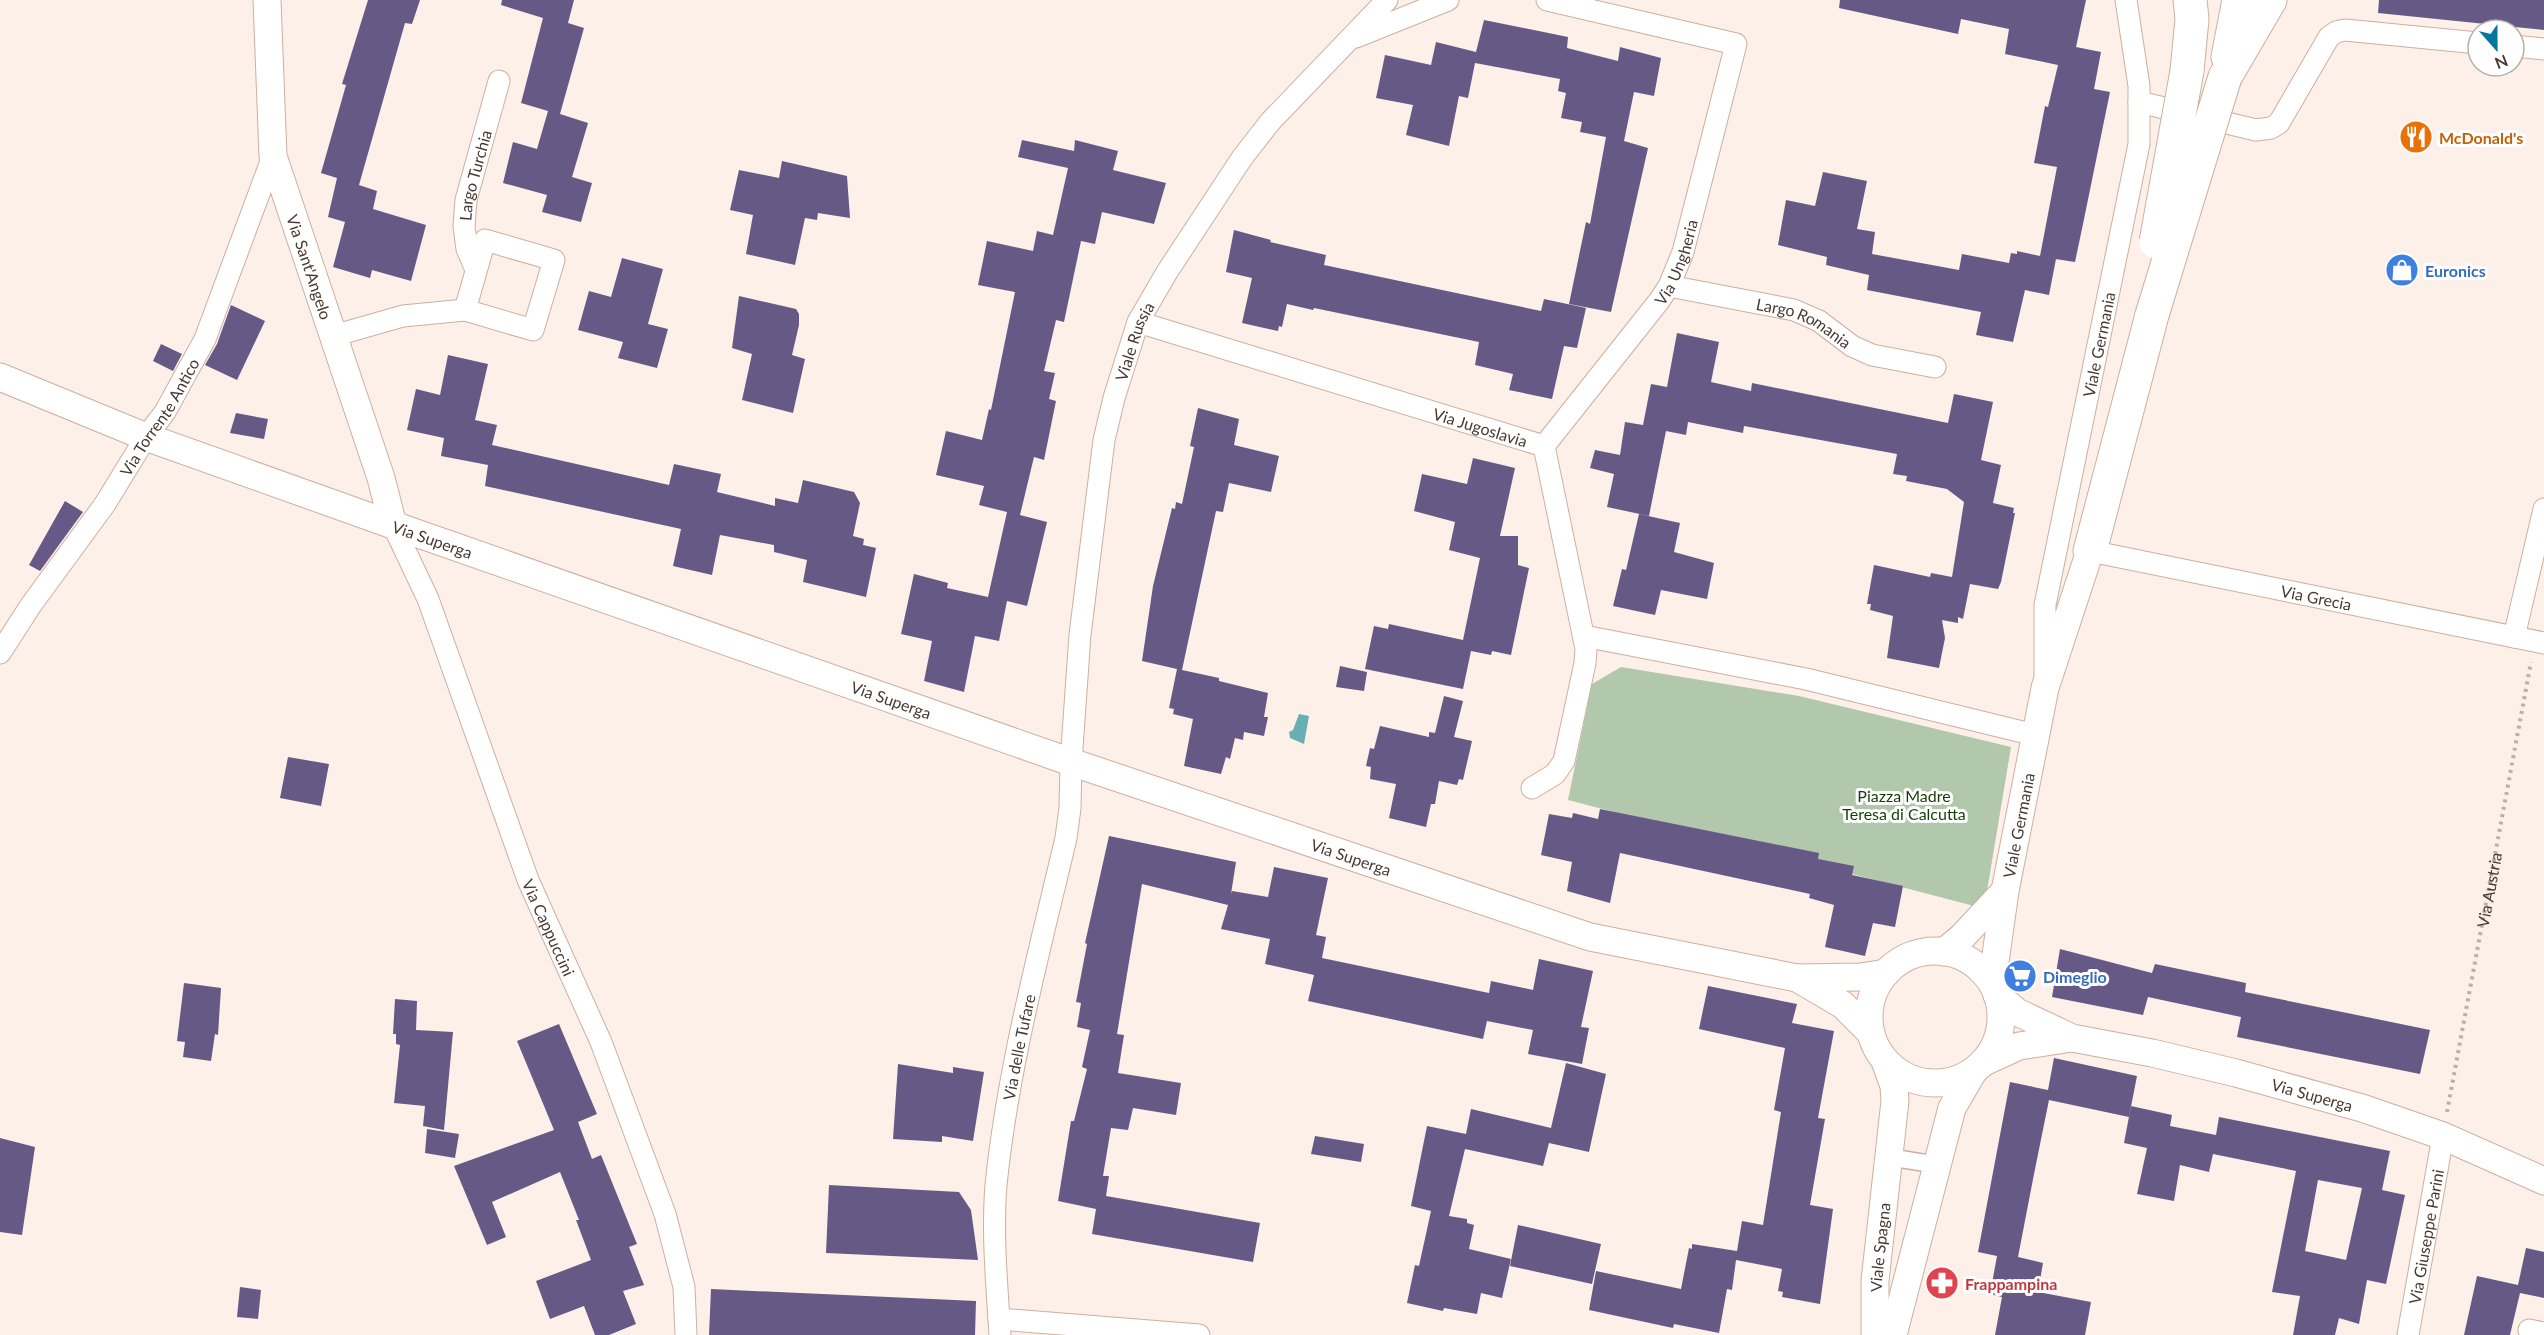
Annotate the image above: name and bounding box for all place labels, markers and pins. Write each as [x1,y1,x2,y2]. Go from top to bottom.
restaurant icon: McDonald's [2398,119,2434,155]
place label: McDonald's [2439,128,2523,147]
shop icon: Euronics [2384,252,2420,288]
place label: Euronics [2425,261,2486,280]
supermarket icon: Dimeglio [2002,958,2038,994]
place label: Dimeglio [2043,967,2107,986]
pharmacy icon: Frappampina [1924,1265,1960,1301]
place label: Frappampina [1965,1274,2057,1293]

